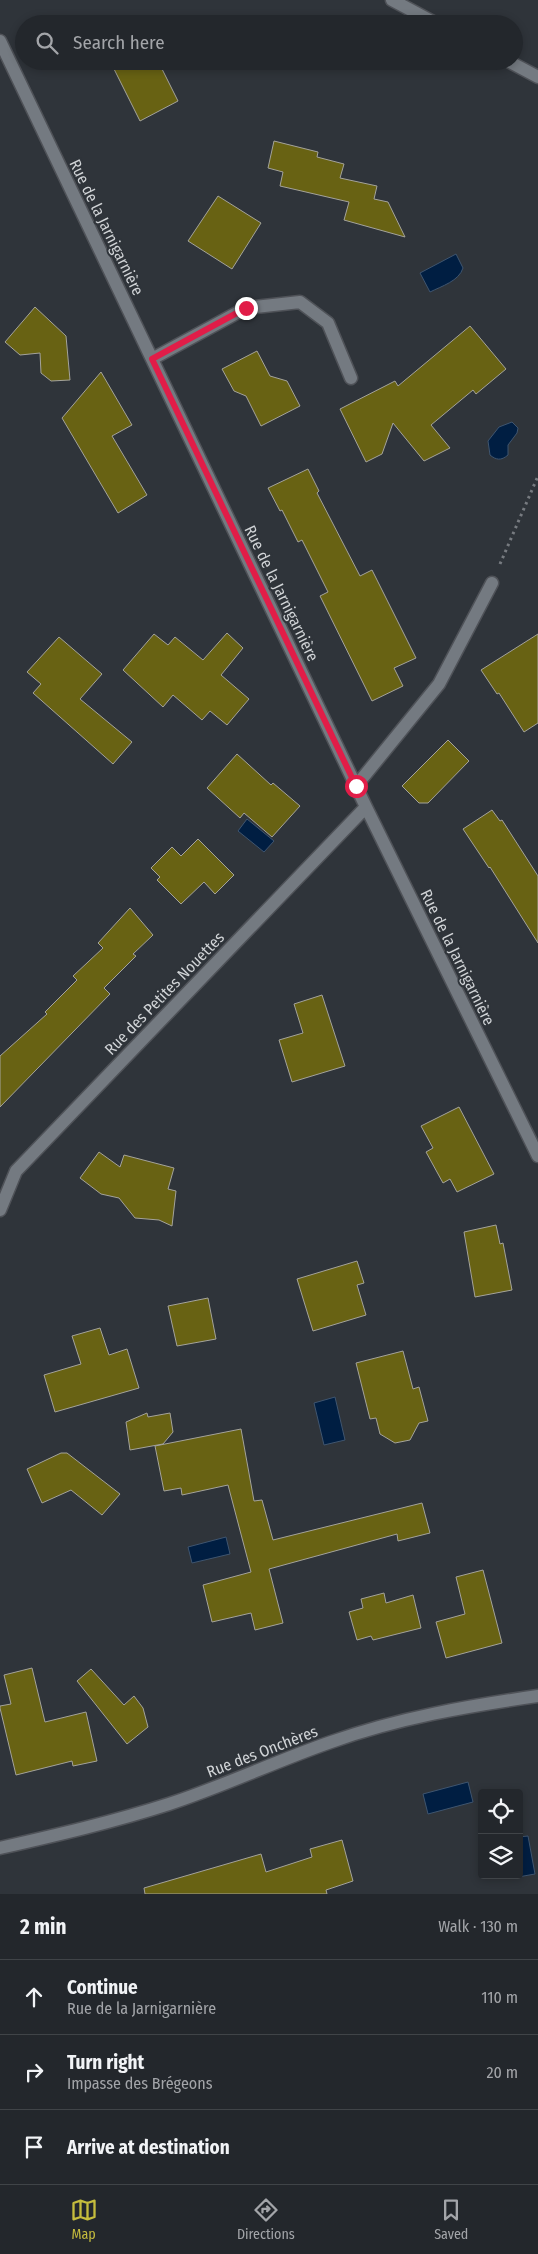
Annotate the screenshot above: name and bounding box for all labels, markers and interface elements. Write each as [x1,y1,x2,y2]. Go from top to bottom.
search box [15,15,523,70]
icon: search [33,29,61,57]
text: Search here [73,31,165,54]
street label: Rue de la Jarnigarnière [65,156,148,298]
route end [235,297,258,320]
street label: Rue de la Jarnigarnière [240,522,323,664]
route start [345,775,368,798]
street label: Rue de la Jarnigarnière [416,886,499,1028]
street label: Rue des Petites Nouettes [101,928,228,1059]
street label: Rue des Onchères [204,1722,321,1781]
map controls [478,1789,523,1879]
button: locate [478,1789,523,1834]
button: layers [478,1834,523,1879]
text: 2 min [20,1914,67,1940]
text: Walk · 130 m [438,1917,518,1936]
text: Continue [67,1976,138,1999]
icon: ahead [20,1983,48,2011]
text: 110 m [481,1988,518,2007]
text: Rue de la Jarnigarnière [67,1999,216,2018]
text: Turn right [67,2051,144,2074]
icon: right [20,2058,48,2086]
text: 20 m [487,2063,518,2082]
text: Impasse des Brégeons [67,2074,212,2093]
icon: arrive [20,2133,48,2161]
text: Arrive at destination [67,2136,230,2159]
tab: Map [70,2196,98,2243]
tab: Directions [237,2196,295,2243]
tab: Saved [434,2196,468,2243]

